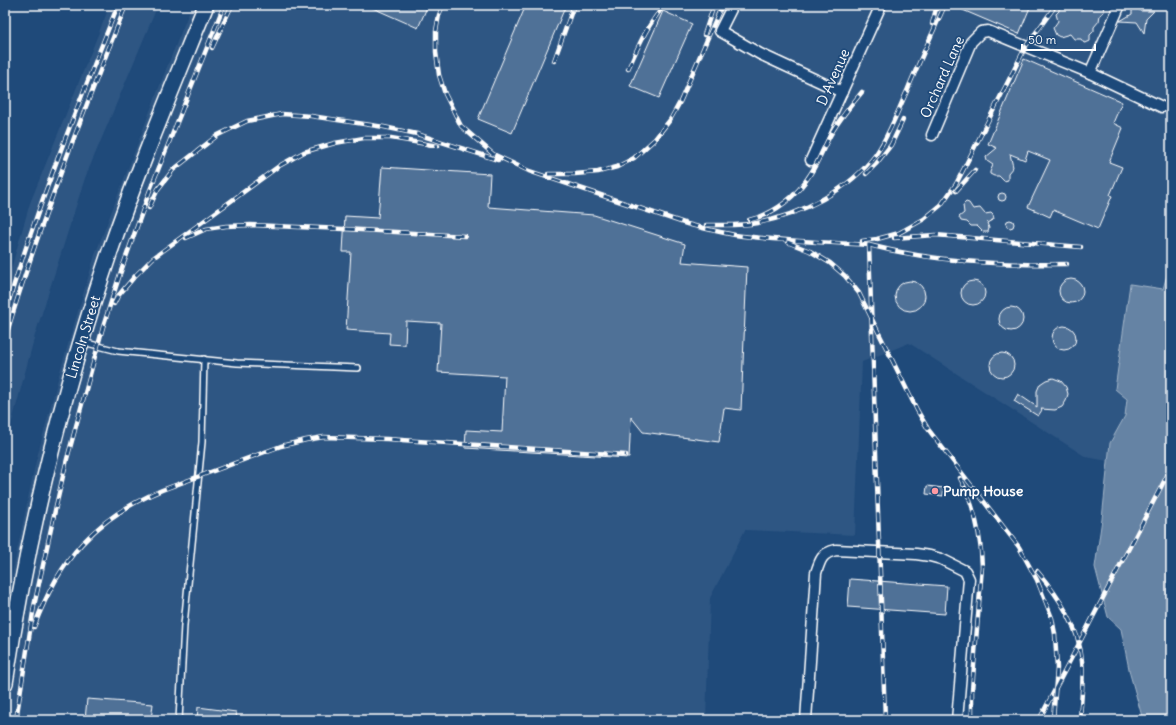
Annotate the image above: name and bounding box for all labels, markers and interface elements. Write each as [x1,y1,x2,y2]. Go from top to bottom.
scale bar [1022,26,1095,52]
text: 50 m [1028,32,1057,47]
street label: Orchard Lane [916,33,968,121]
street label: D Avenue [813,46,853,108]
street label: Lincoln Street [62,293,104,381]
place label: Pump House [943,482,1024,500]
marker: Pump House [930,486,940,496]

